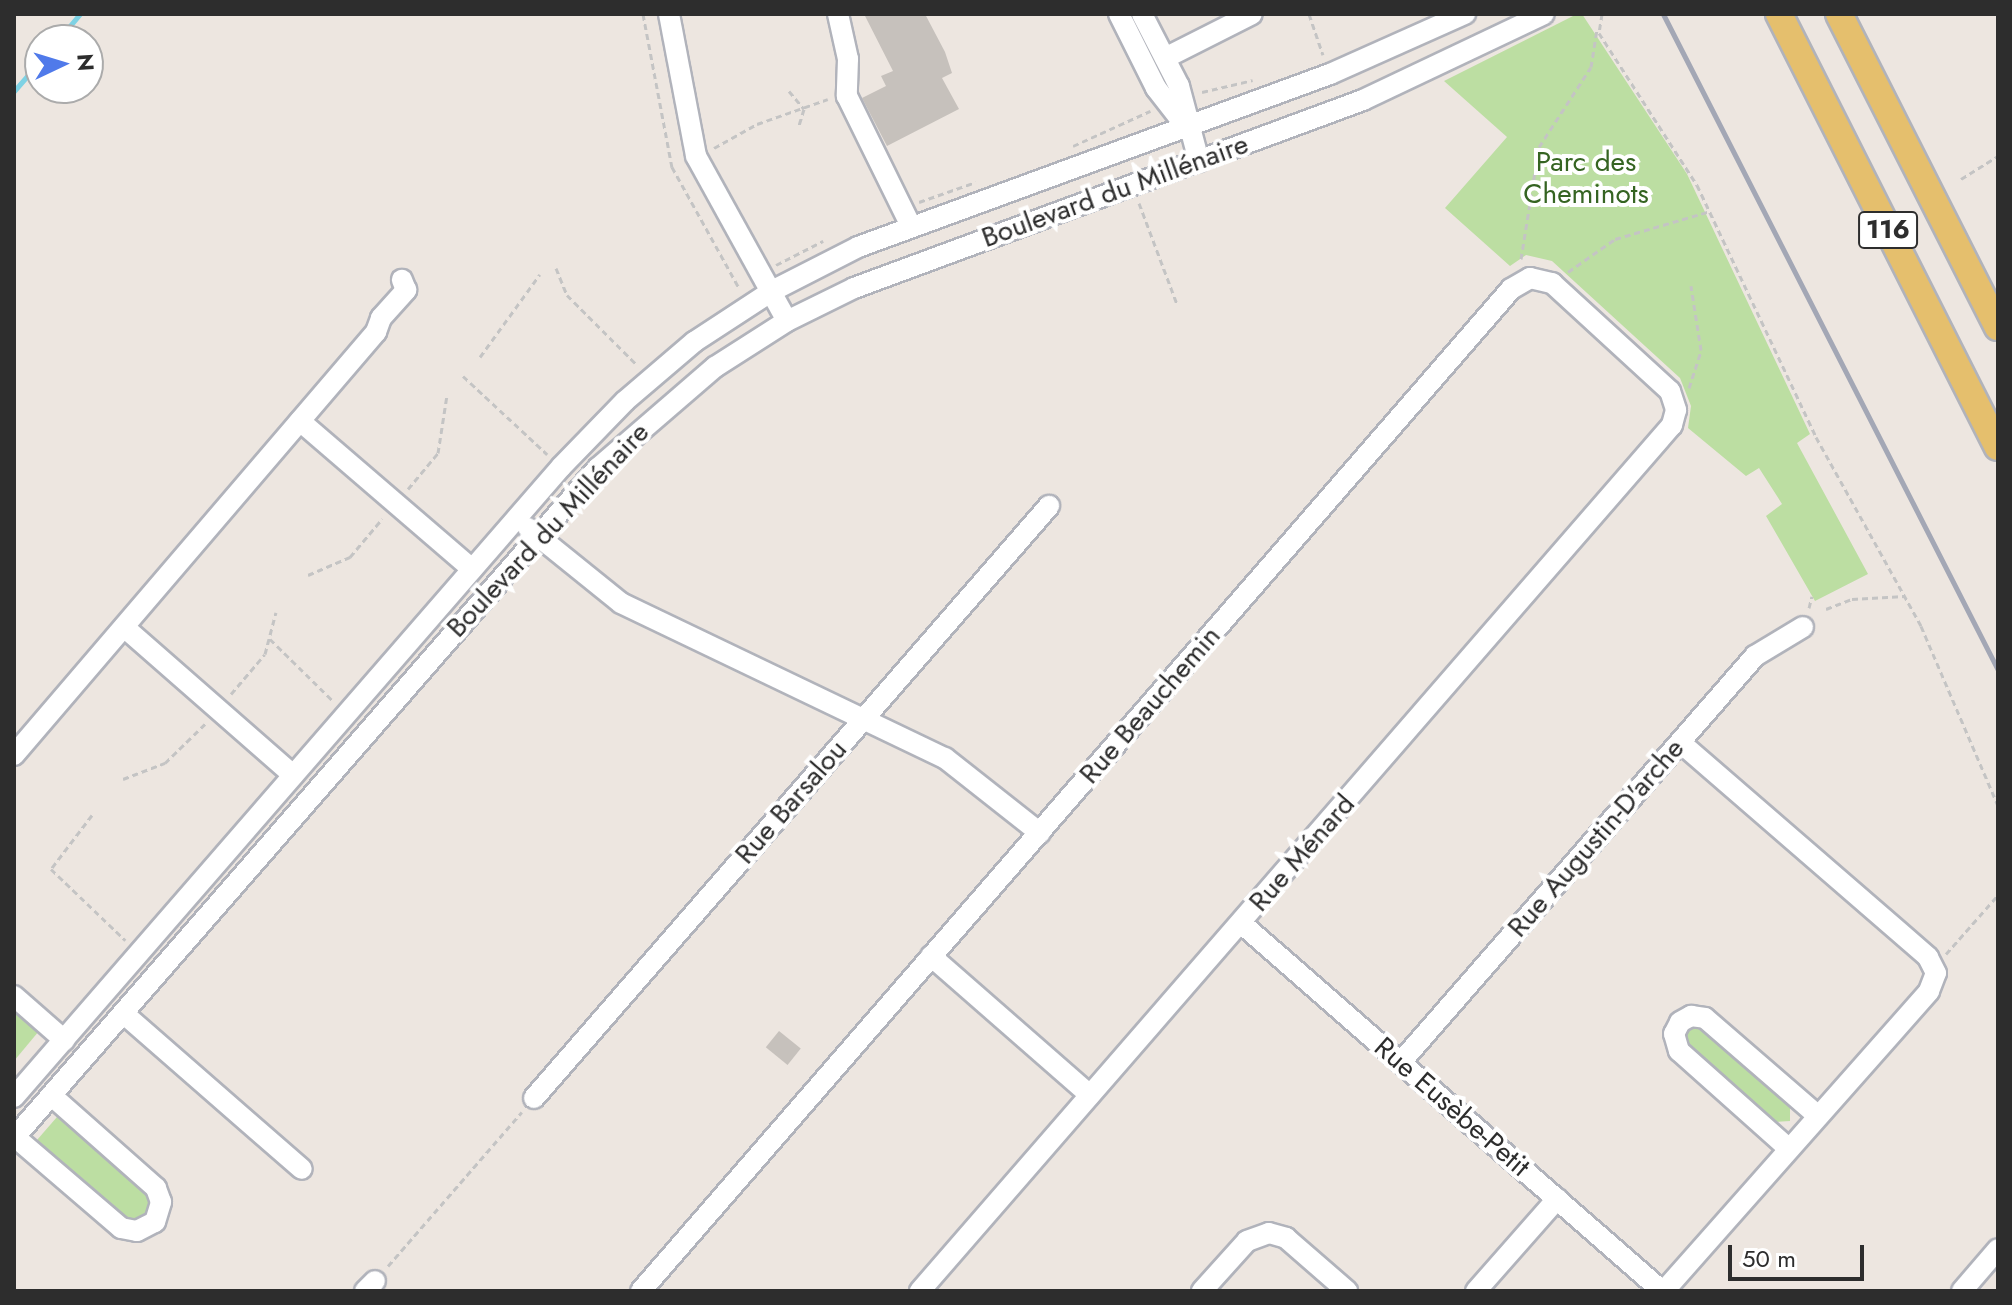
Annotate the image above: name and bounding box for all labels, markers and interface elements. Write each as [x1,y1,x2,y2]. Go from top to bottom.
north arrow [24,24,104,104]
text: N [69,53,103,72]
street label: Boulevard du Millénaire [977,127,1253,255]
park label: Parc des Cheminots [1523,145,1649,211]
road number: 116 [1858,208,1918,252]
street label: Boulevard du Millénaire [440,416,656,644]
street label: Rue Beauchemin [1072,619,1228,791]
street label: Rue Augustin-D'arche [1501,732,1691,944]
street label: Rue Barsalou [728,733,854,871]
street label: Rue Ménard [1242,788,1362,918]
street label: Rue Eusèbe-Petit [1367,1030,1537,1184]
scale bar [1732,1229,1868,1279]
text: 50 m [1742,1241,1796,1276]

